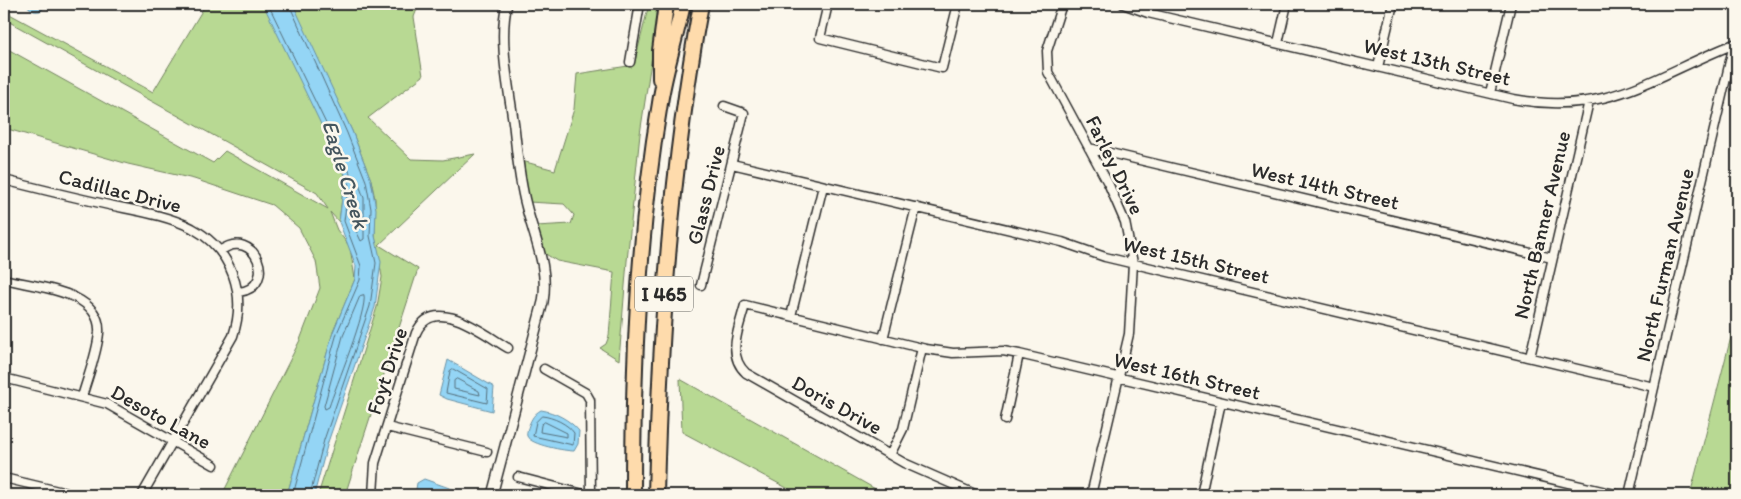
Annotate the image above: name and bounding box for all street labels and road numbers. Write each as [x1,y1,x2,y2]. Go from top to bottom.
street label: West 13th Street [1361,32,1513,91]
street label: Farley Drive [1081,111,1150,218]
street label: North Banner Avenue [1508,128,1575,321]
street label: Glass Drive [681,142,730,247]
street label: West 14th Street [1249,156,1402,215]
street label: Cadillac Drive [56,163,184,218]
street label: North Furman Avenue [1630,166,1699,364]
street label: West 15th Street [1120,230,1272,289]
road number: I 465 [635,276,693,312]
street label: Foyt Drive [361,324,412,418]
street label: West 16th Street [1111,346,1263,405]
street label: Doris Drive [788,370,887,440]
street label: Desoto Lane [107,379,216,454]

